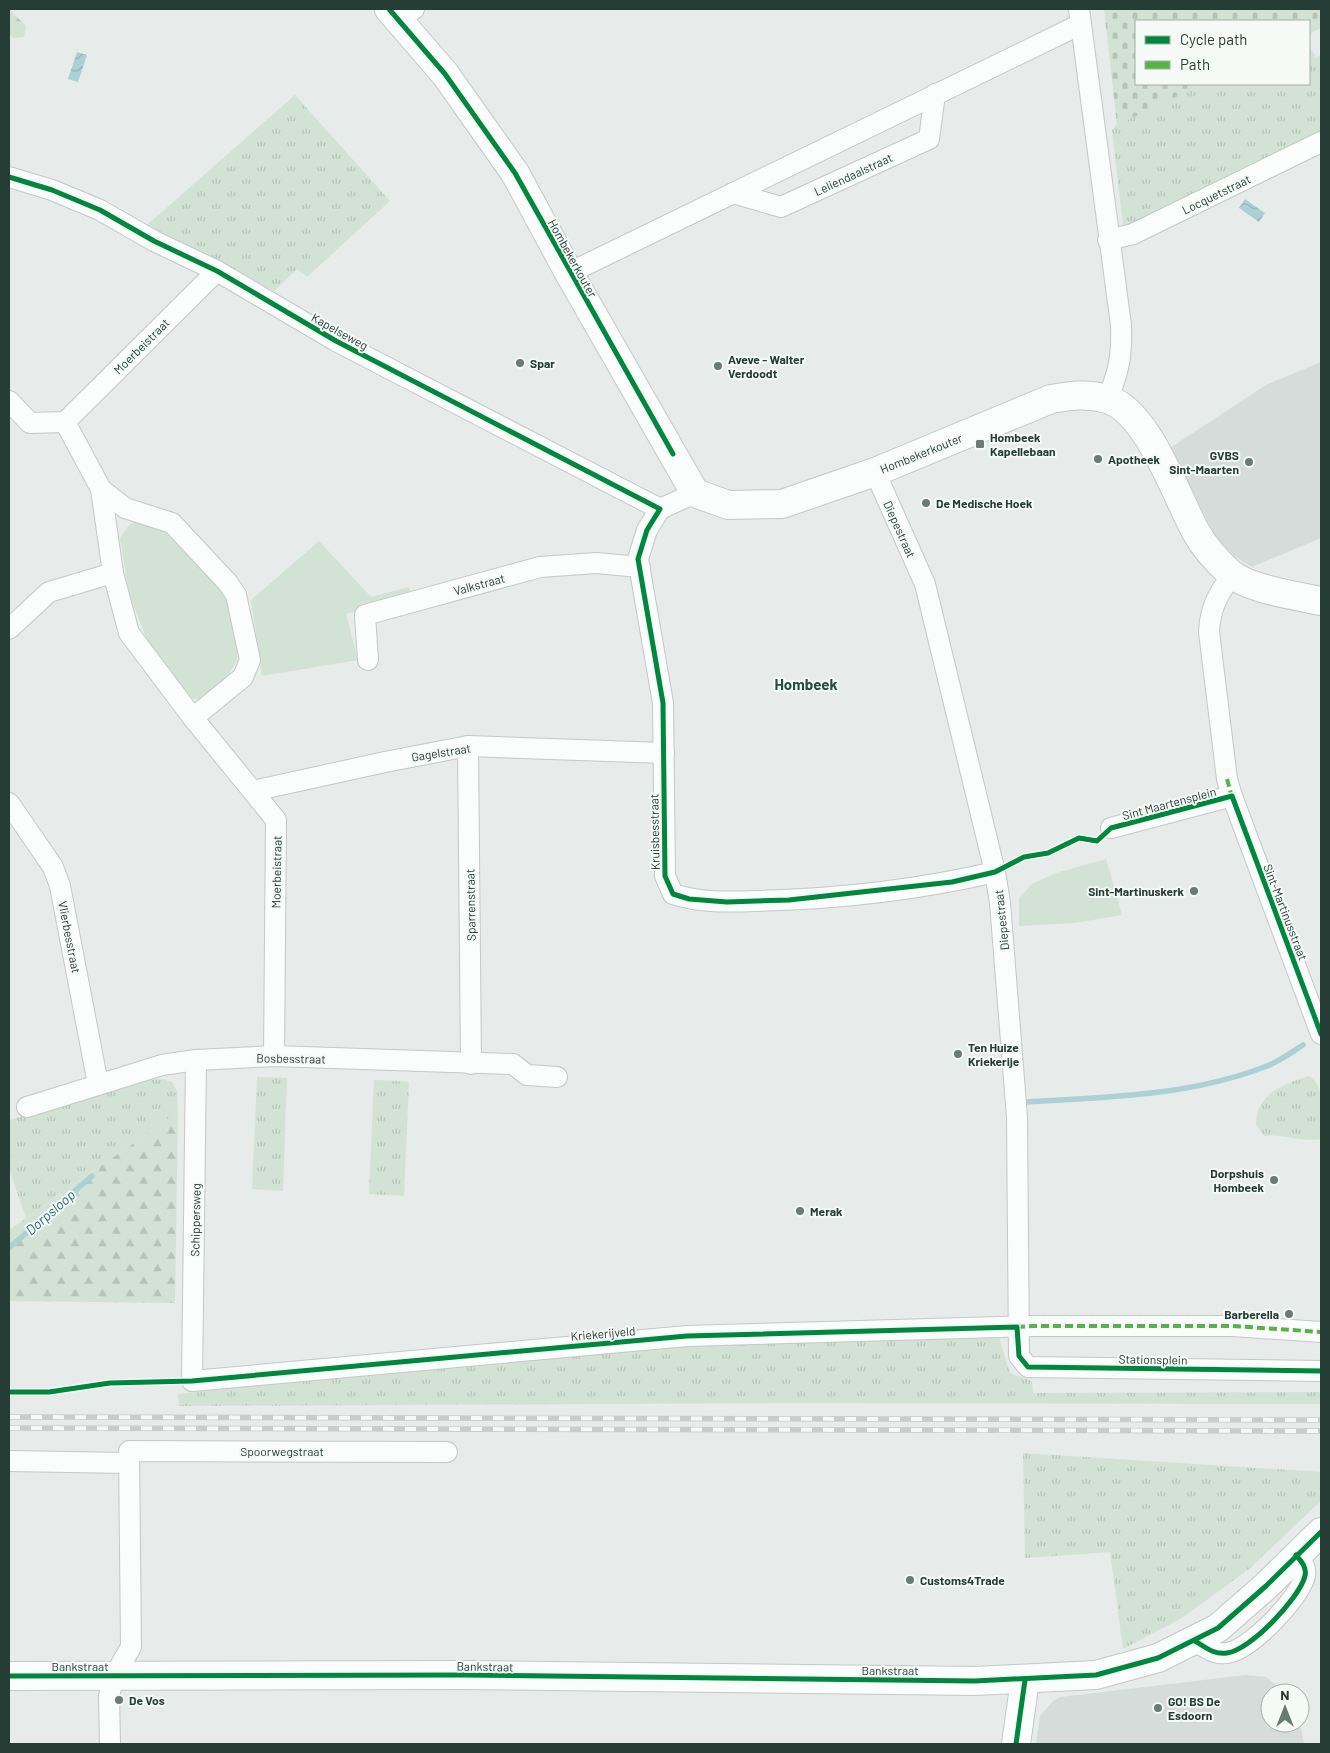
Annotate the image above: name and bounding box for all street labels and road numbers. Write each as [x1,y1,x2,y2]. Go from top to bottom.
street label: Leliendaalstraat [812,150,894,198]
street label: Locquetstraat [1180,171,1252,217]
street label: Hombekerkouter [546,216,601,300]
street label: Kapelseweg [309,310,371,352]
street label: Moerbeistraat [110,315,172,377]
street label: Hombekerkouter [878,430,965,476]
street label: Diepestraat [881,498,919,560]
street label: Valkstraat [452,570,506,598]
street label: Gagelstraat [410,740,472,764]
street label: Sint Maartensplein [1120,784,1218,822]
street label: Kruisbesstraat [646,794,662,870]
street label: Moerbeistraat [268,835,284,909]
street label: Sint-Martinusstraat [1261,862,1311,962]
street label: Sparrenstraat [462,869,478,941]
street label: Diepestraat [991,889,1011,951]
street label: Vlierbesstraat [56,900,84,974]
street label: Bosbesstraat [256,1050,326,1066]
street label: Schippersweg [187,1183,203,1257]
street label: Kriekerijveld [570,1323,636,1343]
street label: Stationsplein [1118,1351,1188,1367]
street label: Spoorwegstraat [240,1444,324,1458]
street label: Bankstraat [51,1659,109,1673]
street label: Bankstraat [456,1659,514,1673]
street label: Bankstraat [861,1663,919,1677]

